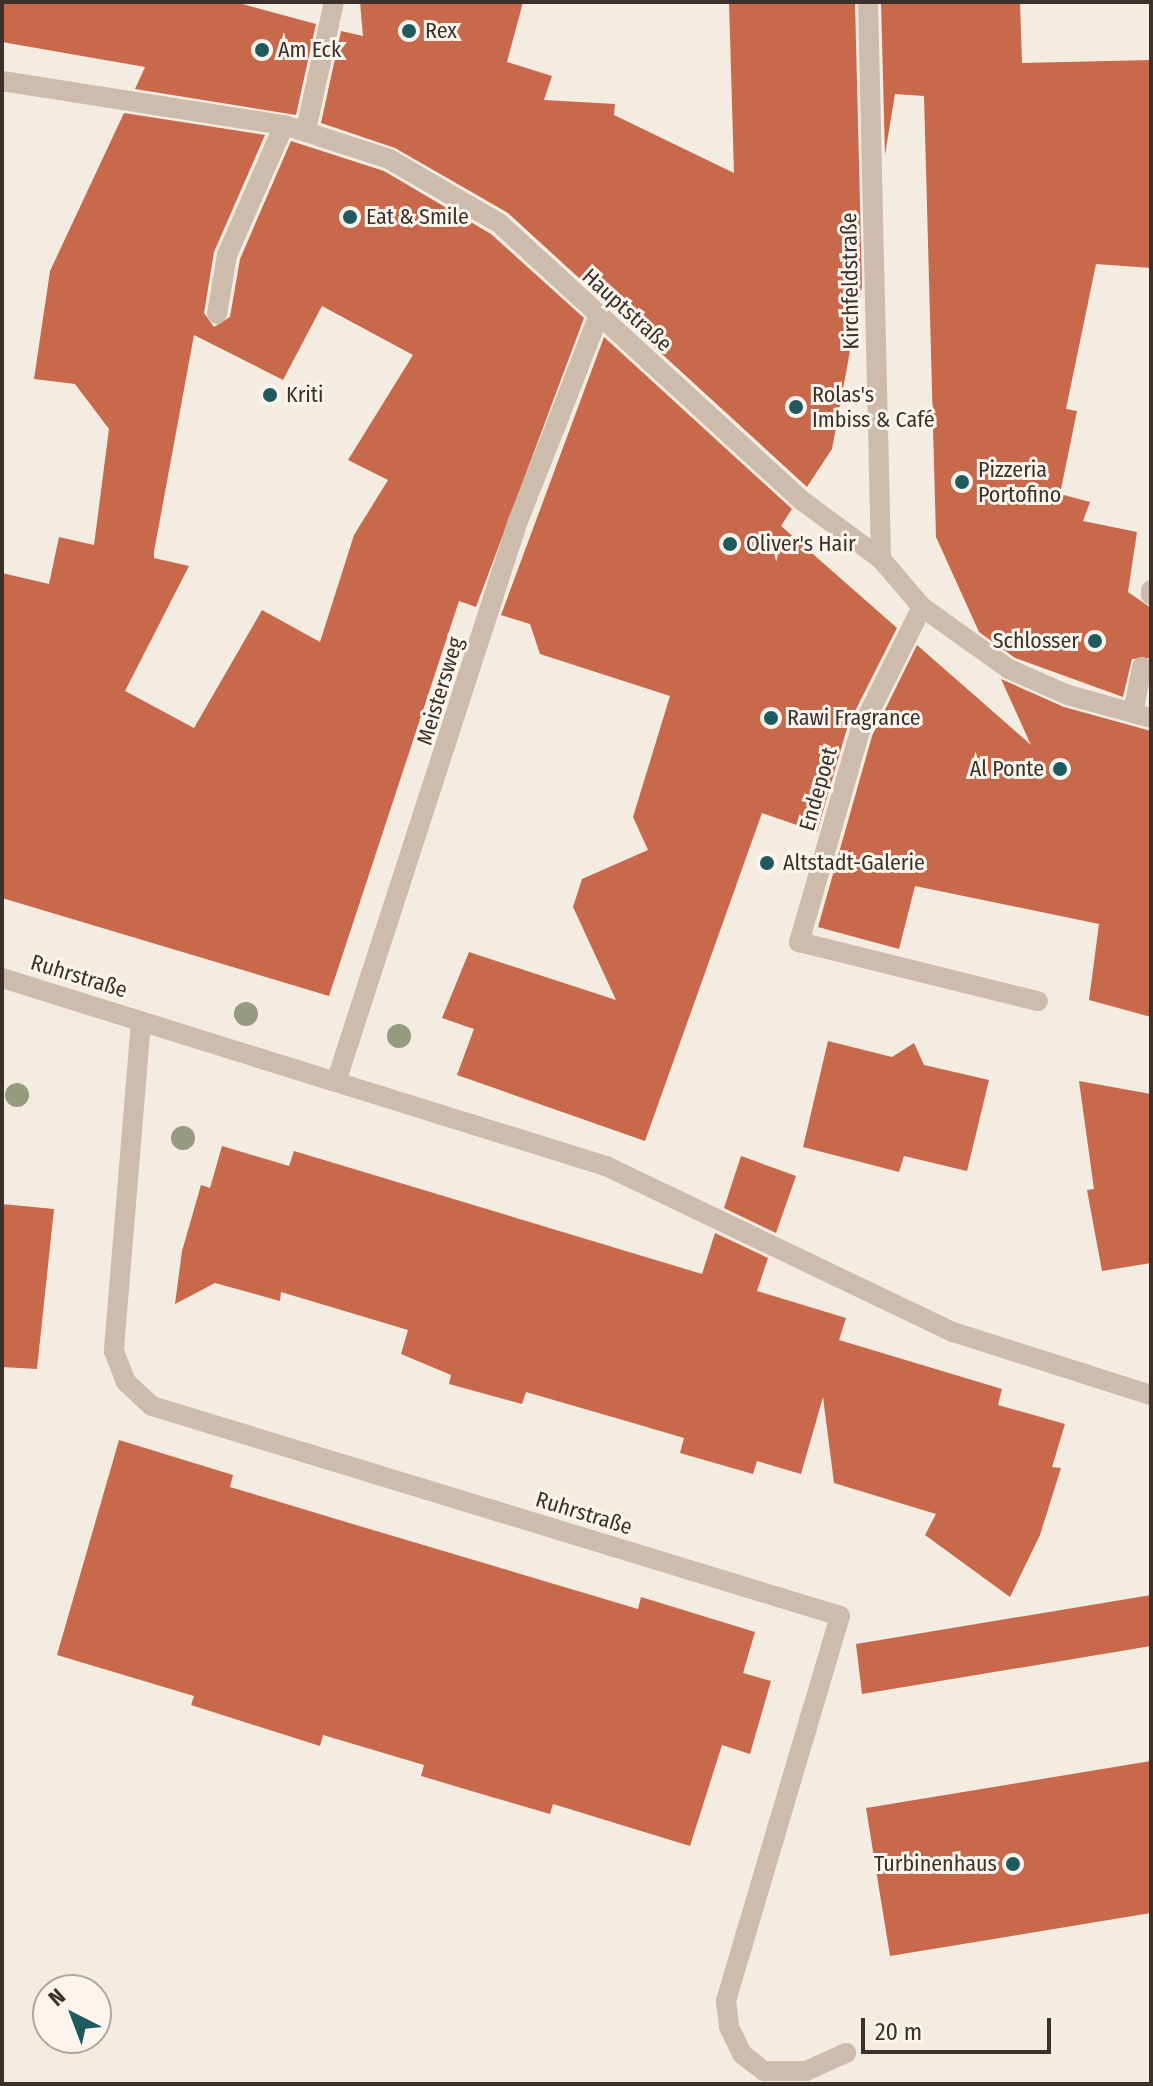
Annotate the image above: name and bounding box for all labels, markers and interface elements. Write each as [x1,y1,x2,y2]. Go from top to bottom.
place label: Rex [425,18,457,44]
marker: Rex [400,22,418,40]
place label: Am Eck [278,37,341,63]
marker: Am Eck [253,41,271,59]
place label: Eat & Smile [366,204,469,230]
marker: Eat & Smile [341,208,359,226]
street label: Kirchfeldstraße [836,212,864,350]
street label: Hauptstraße [577,263,677,357]
place label: Rolas's Imbiss & Café [812,381,935,432]
place label: Kriti [286,382,324,408]
marker: Kriti [261,386,279,404]
marker: Rolas's Imbiss & Café [787,398,805,416]
place label: Pizzeria Portofino [978,456,1061,508]
marker: Pizzeria Portofino [953,473,971,491]
place label: Oliver's Hair [746,531,856,557]
marker: Oliver's Hair [721,535,739,553]
place label: Schlosser [993,628,1079,654]
marker: Schlosser [1086,632,1104,650]
street label: Meistersweg [411,634,469,748]
place label: Rawi Fragrance [787,705,921,731]
marker: Rawi Fragrance [762,709,780,727]
street label: Endepoet [794,744,842,834]
place label: Al Ponte [970,756,1044,782]
marker: Al Ponte [1051,760,1069,778]
place label: Altstadt-Galerie [783,850,925,876]
marker: Altstadt-Galerie [758,854,776,872]
street label: Ruhrstraße [28,949,130,1003]
street label: Ruhrstraße [533,1486,635,1540]
place label: Turbinenhaus [874,1851,997,1877]
marker: Turbinenhaus [1004,1855,1022,1873]
north arrow [32,1974,112,2054]
text: N [43,1983,71,2012]
scale bar [865,2002,1055,2052]
text: 20 m [875,2018,922,2046]

